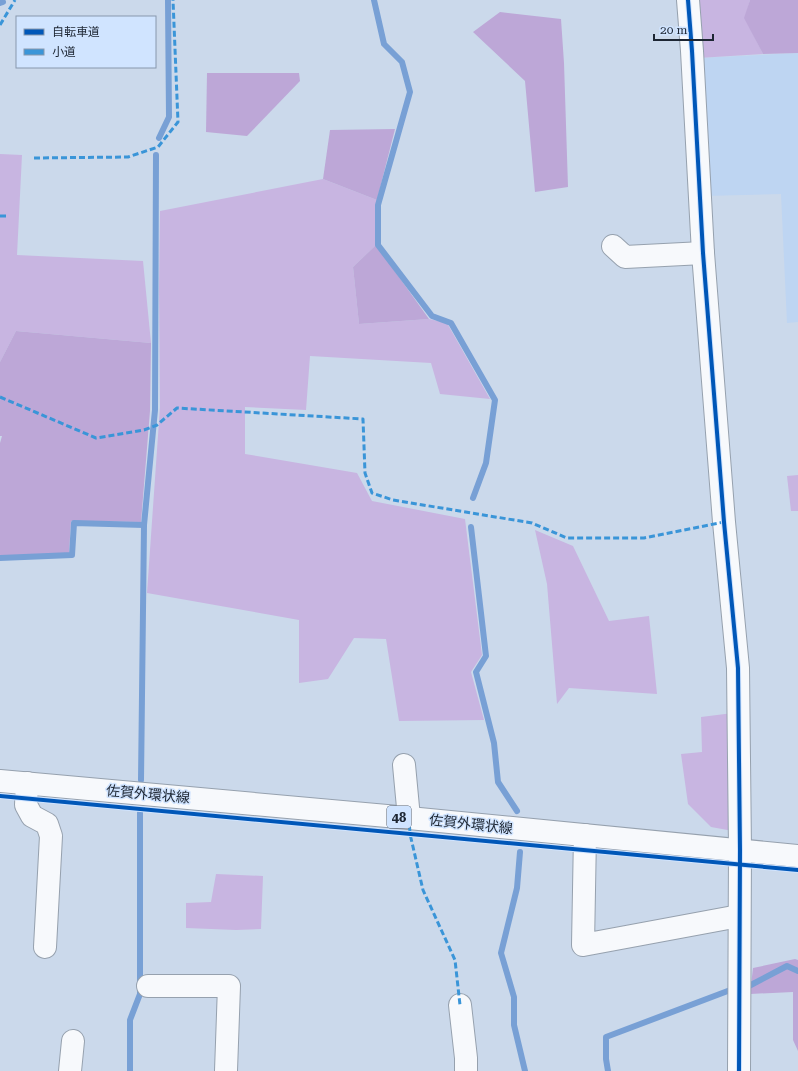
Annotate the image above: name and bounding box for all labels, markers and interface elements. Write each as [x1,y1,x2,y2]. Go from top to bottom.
legend [16,16,156,68]
scale bar [654,16,713,42]
text: 20 m [660,23,687,37]
text: 自転車道 [52,25,100,39]
text: 小道 [52,45,76,59]
street label: 佐賀外環状線 [105,782,191,806]
road number: 48 [387,806,411,828]
street label: 佐賀外環状線 [428,812,514,836]

